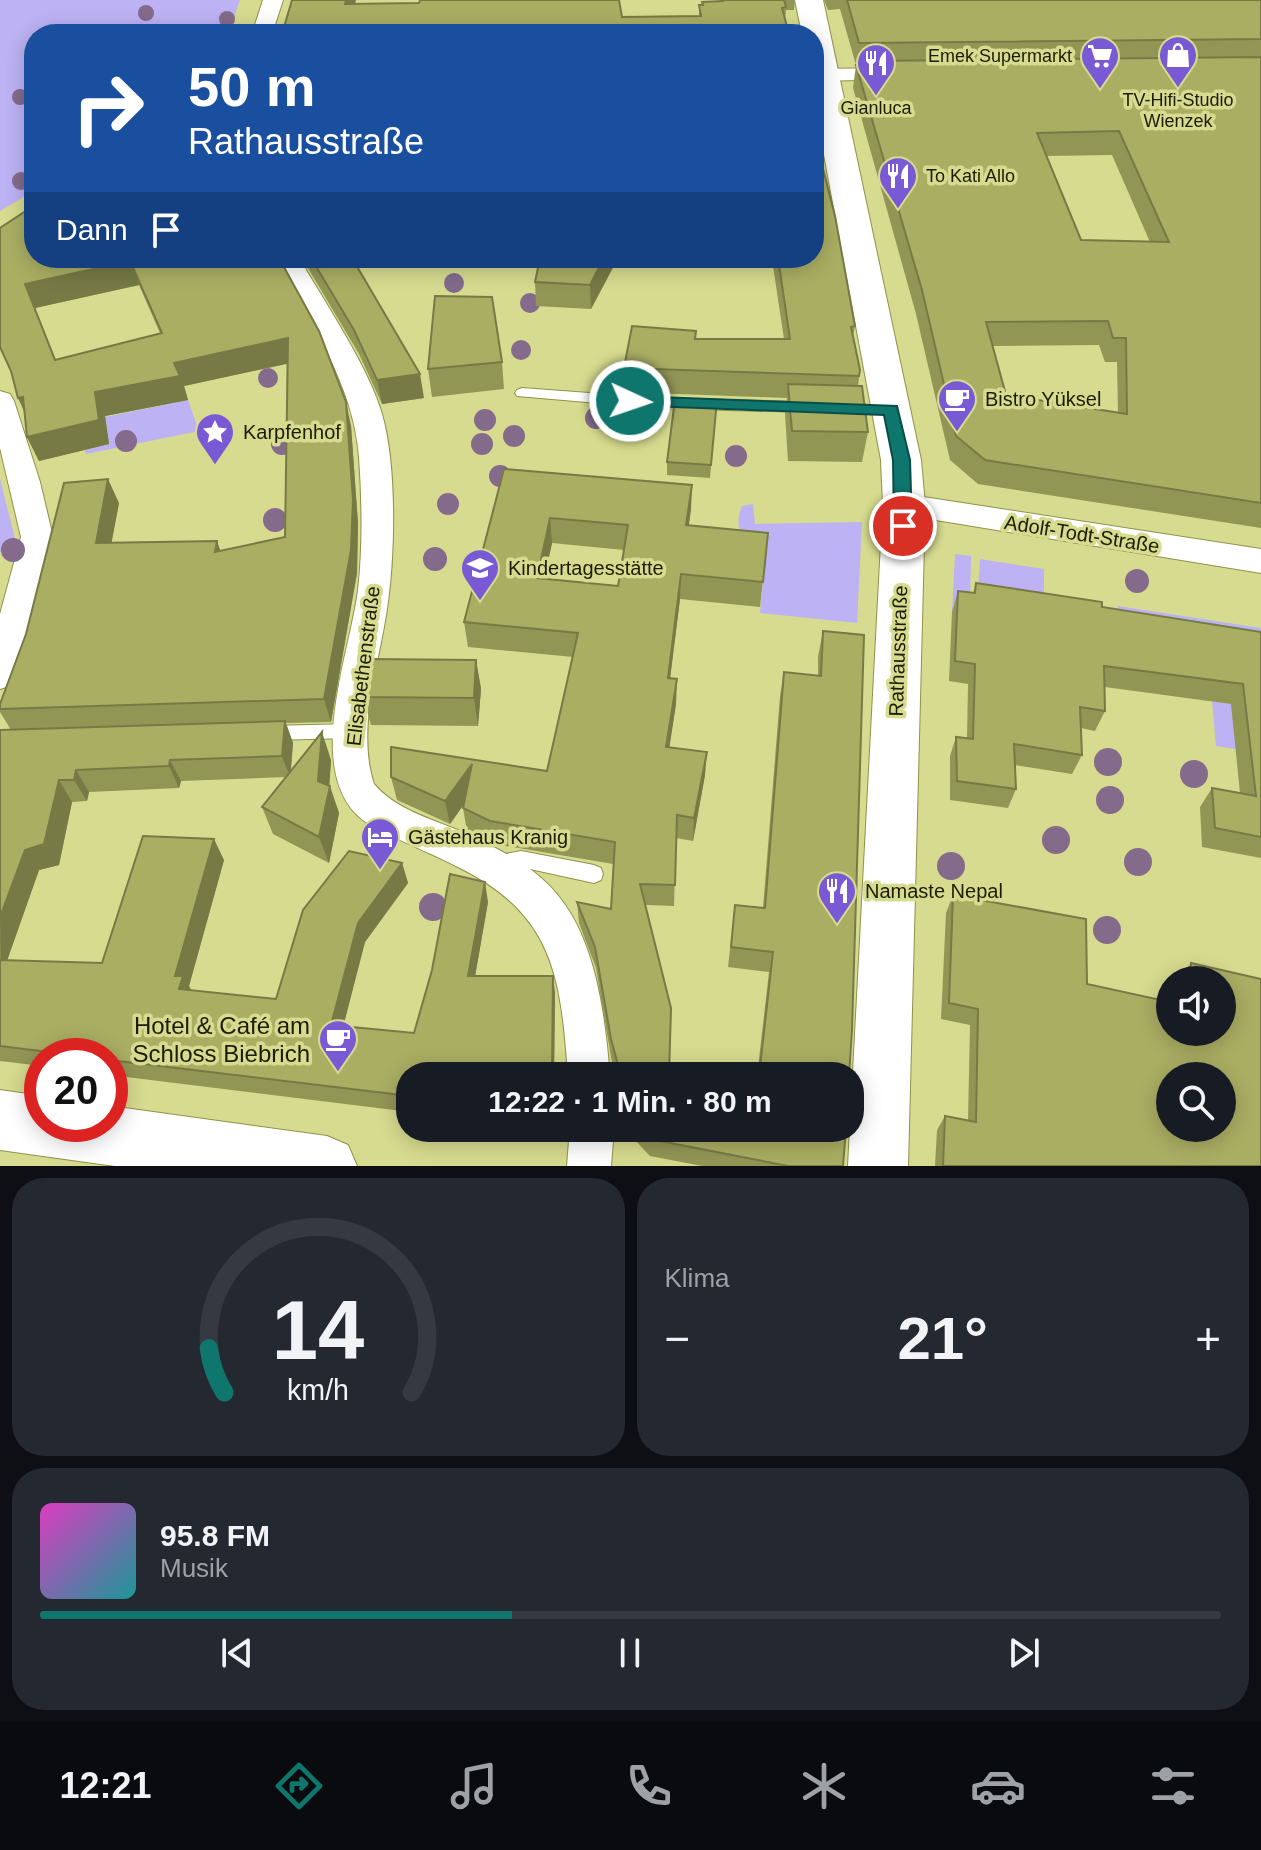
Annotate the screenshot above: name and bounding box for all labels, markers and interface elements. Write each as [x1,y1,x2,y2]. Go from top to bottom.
shop icon: TV-Hifi-Studio Wienzek [1157,34,1199,89]
supermarket icon: Emek Supermarkt [1079,35,1121,90]
restaurant icon: Gianluca [855,42,897,97]
place label: Emek Supermarkt [928,46,1072,66]
text: 50 m [188,55,316,118]
icon: right [56,56,160,160]
place label: TV-Hifi-Studio Wienzek [1122,90,1234,131]
place label: Gianluca [840,98,913,118]
text: Rathausstraße [188,121,424,162]
restaurant icon: To Kati Allo [877,155,919,210]
place label: To Kati Allo [926,166,1015,186]
icon: arrive [144,208,188,252]
text: Dann [56,213,128,246]
position arrow [588,359,672,443]
cafe icon: Bistro Yüksel [936,378,978,433]
place label: Bistro Yüksel [985,388,1101,410]
place icon: Karpfenhof [194,411,236,466]
place label: Karpfenhof [243,421,341,443]
pin [869,492,937,560]
icon: arrive [881,504,925,548]
street label: Adolf-Todt-Straße [1003,511,1161,557]
school or university icon: Kindertagesstätte [459,547,501,602]
place label: Kindertagesstätte [508,557,664,579]
street label: Elisabethenstraße [342,585,384,747]
street label: Rathausstraße [885,585,911,717]
hotel icon: Gästehaus Kranig [359,816,401,871]
place label: Gästehaus Kranig [408,826,568,848]
restaurant icon: Namaste Nepal [816,870,858,925]
place label: Namaste Nepal [865,880,1003,902]
map controls [1156,966,1236,1142]
button: sound [1156,966,1236,1046]
place label: Hotel & Café am Schloss Biebrich [133,1012,310,1067]
cafe icon: Hotel & Café am Schloss Biebrich [317,1018,359,1073]
speed limit sign: 20 [24,1038,128,1142]
button: search [1156,1062,1236,1142]
text: 12:22 · 1 Min. · 80 m [488,1085,772,1118]
text: Klima [665,1263,730,1293]
text: 14 [272,1284,365,1377]
text: 21° [897,1305,988,1372]
text: − [665,1314,690,1363]
text: + [1195,1314,1221,1363]
text: km/h [287,1374,349,1406]
text: 95.8 FM [160,1519,270,1552]
text: Musik [160,1553,228,1583]
icon: previous [215,1631,259,1675]
icon: pause [608,1631,652,1675]
icon: next [1002,1631,1046,1675]
icon: directions [271,1758,327,1814]
icon: music [446,1758,502,1814]
icon: phone [621,1758,677,1814]
icon: climate [796,1758,852,1814]
icon: car [970,1758,1026,1814]
icon: filters [1145,1758,1201,1814]
text: 12:21 [59,1765,152,1806]

